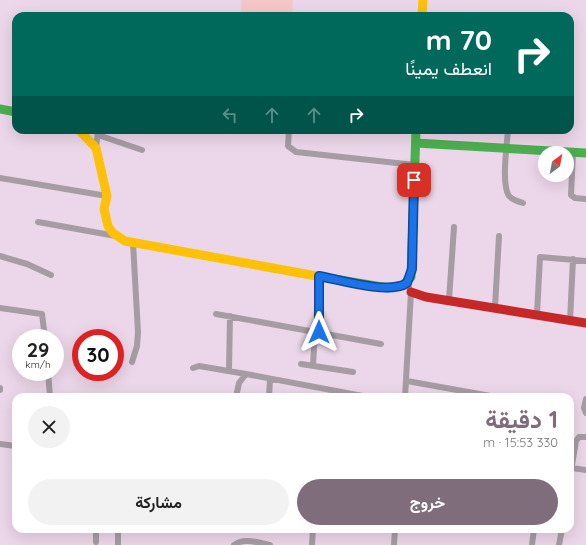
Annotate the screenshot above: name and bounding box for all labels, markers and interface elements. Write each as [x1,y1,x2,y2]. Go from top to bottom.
text: 70 m [426,22,492,57]
icon: right [506,28,558,80]
text: انعطف يمينًا [405,57,492,80]
icon: left [219,104,241,126]
icon: ahead [261,104,283,126]
icon: ahead [303,104,325,126]
icon: right [345,104,367,126]
north arrow [538,146,574,182]
map controls [538,146,574,182]
pin [397,163,431,197]
icon: arrive [403,169,425,191]
position arrow [298,311,340,353]
speed limit sign: 30 [72,329,124,381]
text: 29 [27,337,49,362]
text: km/h [25,358,51,371]
text: 1 دقيقة [485,404,558,434]
button: close [28,406,70,448]
text: 330 m · 15:53 [483,434,558,450]
button: مشاركة [28,479,289,525]
button: خروج [297,479,558,525]

